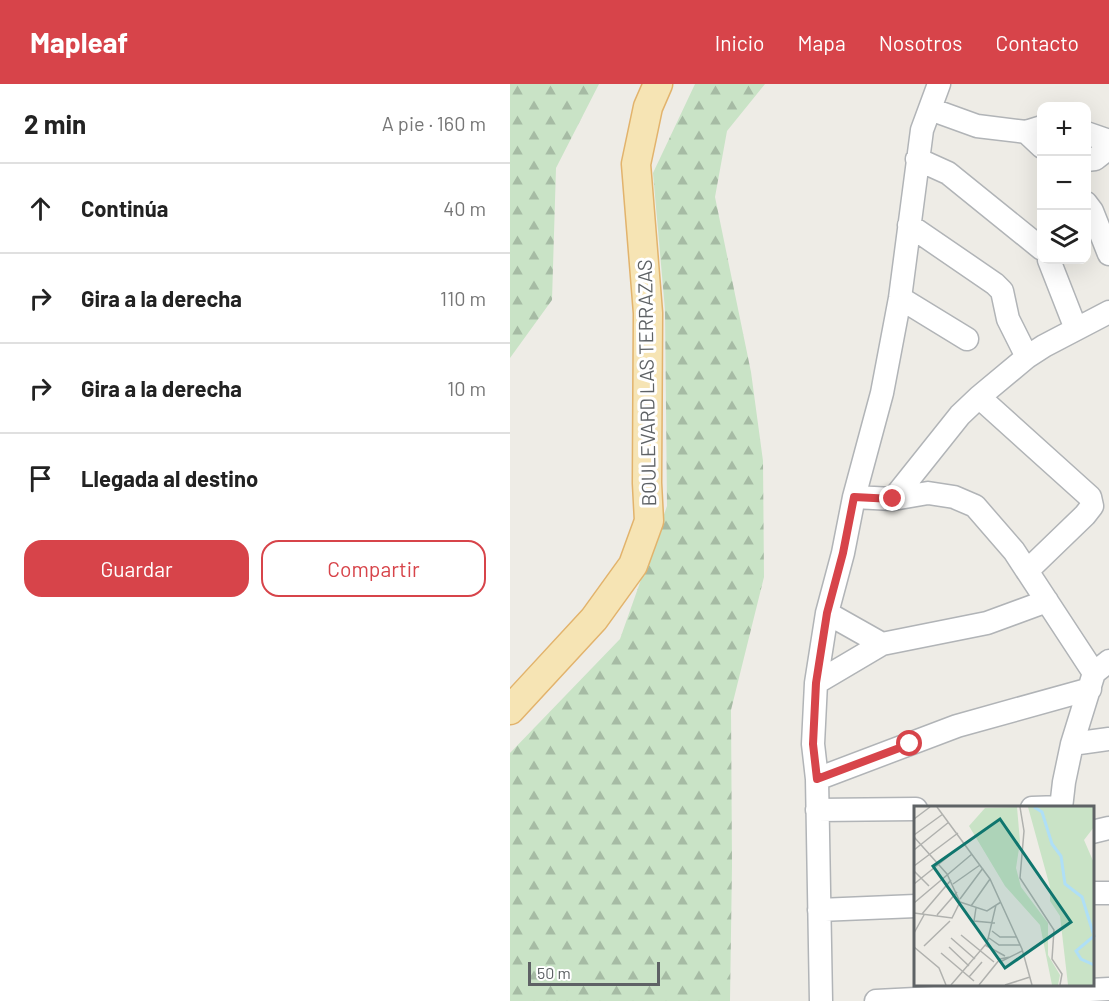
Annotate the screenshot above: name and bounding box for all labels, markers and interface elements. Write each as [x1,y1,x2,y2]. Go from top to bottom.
text: Mapleaf [30,25,128,59]
text: Inicio [715,30,765,55]
text: Mapa [798,30,846,55]
text: Nosotros [879,30,962,55]
text: Contacto [995,30,1079,55]
map controls [1037,102,1091,264]
button: + [1037,102,1091,156]
text: 2 min [24,108,86,139]
text: A pie · 160 m [382,111,486,135]
button: − [1037,156,1091,210]
icon: ahead [24,192,57,225]
text: Continúa [81,195,168,221]
text: 40 m [443,196,486,220]
button: layers [1037,210,1091,264]
street label: BOULEVARD LAS TERRAZAS [632,259,660,507]
icon: right [24,282,57,315]
text: Gira a la derecha [81,285,242,311]
text: 110 m [440,286,486,310]
icon: right [24,372,57,405]
text: Gira a la derecha [81,375,242,401]
text: 10 m [447,376,486,400]
icon: arrive [24,462,57,495]
text: Llegada al destino [81,465,258,491]
route end [879,485,905,511]
button: Guardar [24,540,249,597]
button: Compartir [261,540,486,597]
route start [896,730,922,756]
inset map [914,806,1094,986]
scale bar [528,959,660,986]
text: 50 m [537,963,571,982]

